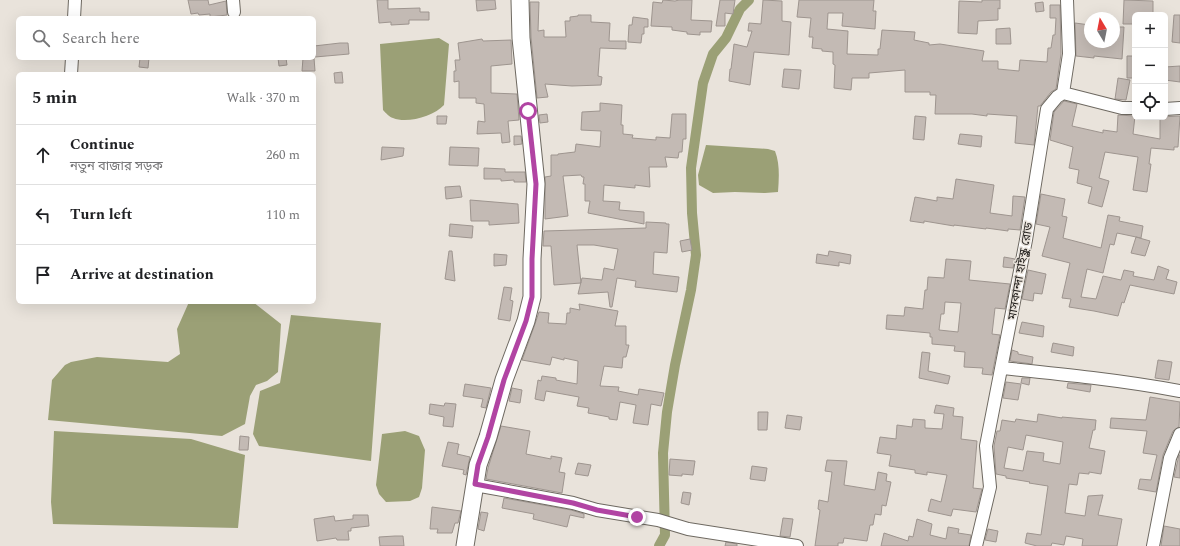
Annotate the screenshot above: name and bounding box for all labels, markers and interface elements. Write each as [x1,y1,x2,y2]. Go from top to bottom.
north arrow [1084,12,1120,48]
map controls [1132,12,1168,120]
button: + [1132,12,1168,48]
search box [16,16,316,60]
icon: search [30,27,52,49]
text: Search here [62,27,140,50]
button: − [1132,48,1168,84]
button: locate [1132,84,1168,120]
text: 5 min [32,85,77,111]
text: Walk · 370 m [226,88,300,108]
route start [519,102,537,120]
text: Continue [70,133,135,156]
icon: ahead [32,144,54,166]
text: 260 m [266,145,300,165]
text: নতুন বাজার সড়ক [70,156,163,176]
text: Turn left [70,203,132,226]
icon: left [32,204,54,226]
text: 110 m [266,205,300,225]
street label: মাসকান্দা হাইস্কুল রোড [1002,221,1038,322]
text: Arrive at destination [70,263,214,286]
icon: arrive [32,264,54,286]
route end [628,508,646,526]

